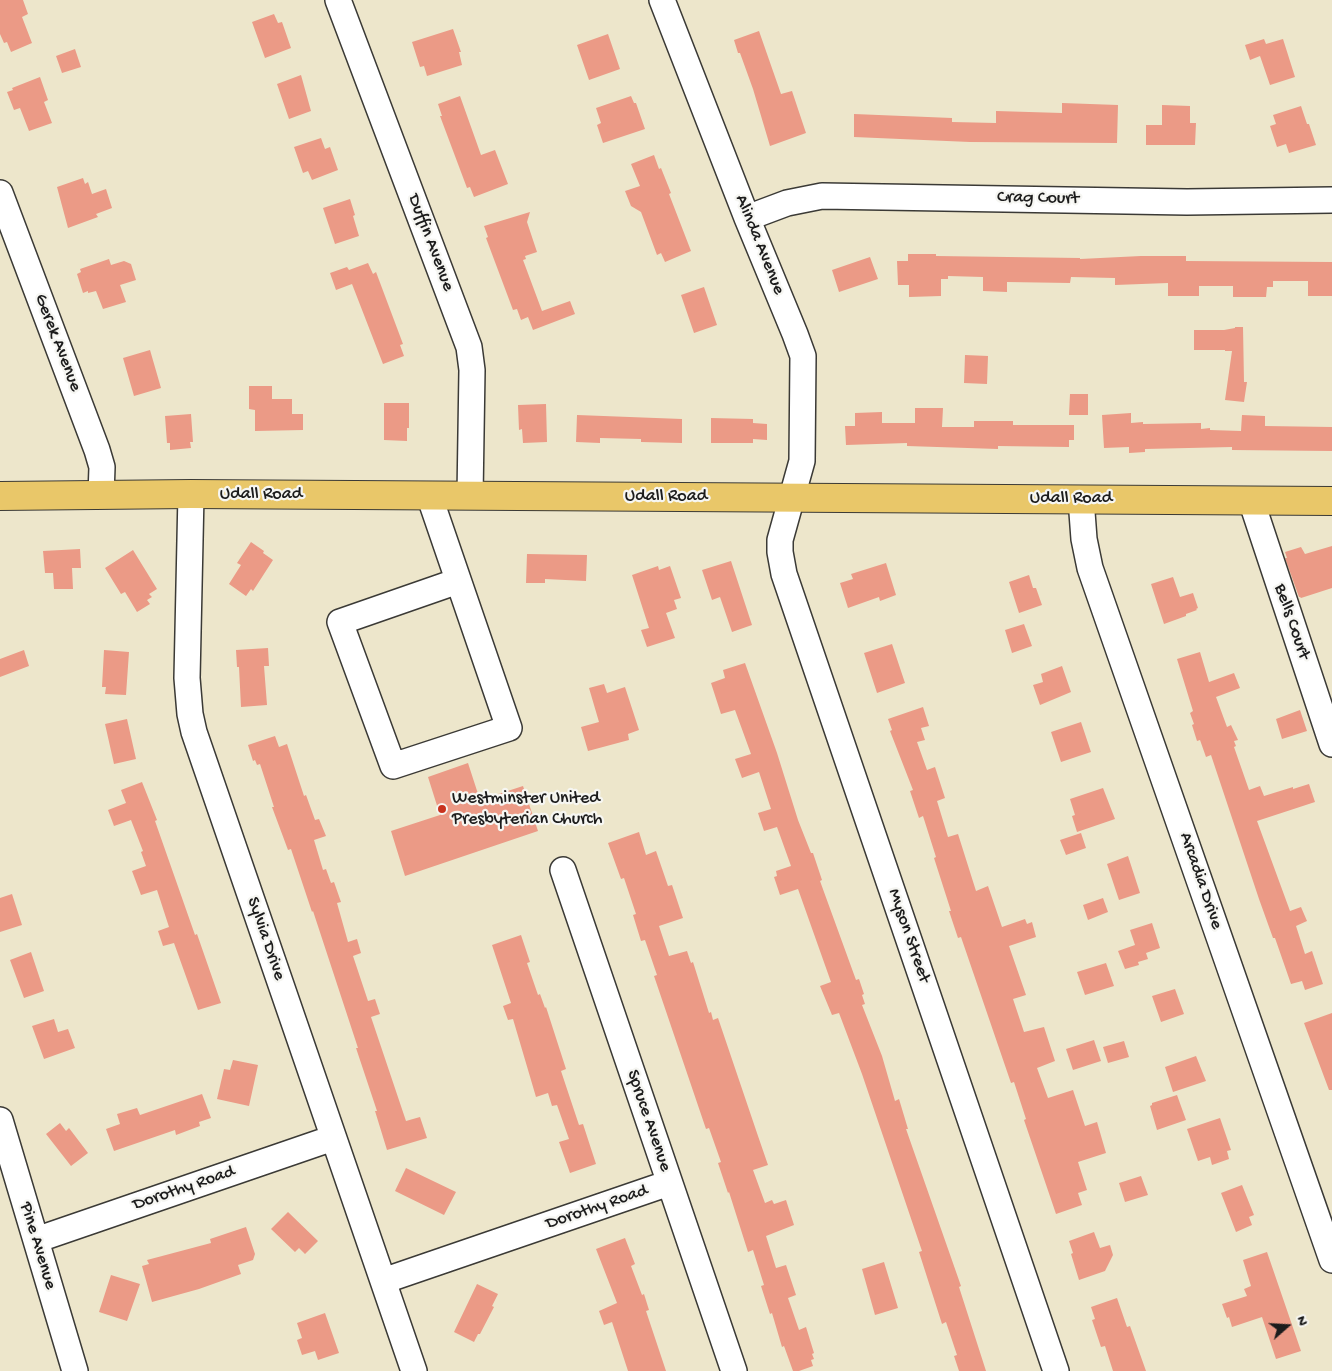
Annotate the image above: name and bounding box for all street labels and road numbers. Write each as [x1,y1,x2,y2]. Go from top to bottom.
street label: Crag Court [997,187,1079,211]
street label: Duffin Avenue [402,191,458,295]
street label: Alinda Avenue [729,192,789,298]
street label: Gerek Avenue [29,291,85,395]
street label: Udall Road [220,484,302,506]
street label: Udall Road [625,486,707,508]
street label: Udall Road [1030,488,1112,510]
street label: Bells Court [1268,581,1314,663]
street label: Arcadia Drive [1173,830,1227,932]
street label: Myson Street [882,886,934,986]
street label: Sylvia Drive [241,895,289,983]
street label: Spruce Avenue [621,1067,675,1175]
street label: Dorothy Road [130,1161,238,1217]
street label: Dorothy Road [543,1180,651,1236]
street label: Pine Avenue [14,1200,60,1292]

